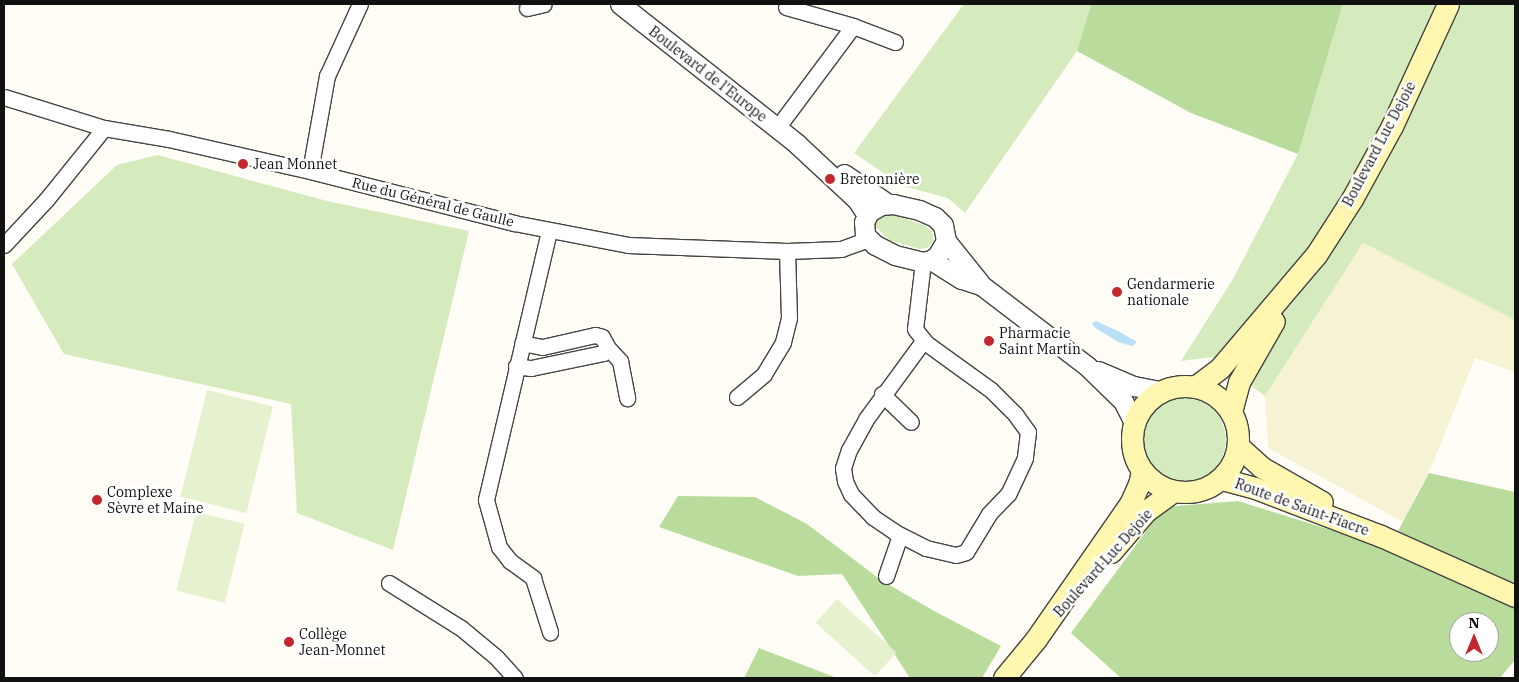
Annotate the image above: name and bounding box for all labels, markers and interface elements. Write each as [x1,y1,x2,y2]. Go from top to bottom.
street label: Boulevard de l'Europe [646,23,770,125]
street label: Boulevard Luc Dejoie [1339,79,1419,209]
place label: Jean Monnet [253,156,337,172]
marker: Jean Monnet [237,158,249,170]
place label: Bretonnière [840,171,919,187]
marker: Bretonnière [824,173,836,185]
street label: Rue du Général de Gaulle [350,174,516,230]
place label: Gendarmerie nationale [1127,276,1215,308]
marker: Gendarmerie nationale [1111,286,1123,298]
place label: Pharmacie Saint Martin [999,325,1081,358]
marker: Pharmacie Saint Martin [983,335,995,347]
street label: Route de Saint-Fiacre [1233,475,1371,539]
place label: Complexe Sèvre et Maine [107,484,204,516]
marker: Complexe Sèvre et Maine [91,494,103,506]
street label: Boulevard Luc Dejoie [1050,506,1156,620]
north arrow [1449,612,1499,662]
text: N [1468,614,1480,632]
place label: Collège Jean-Monnet [299,626,385,658]
marker: Collège Jean-Monnet [283,636,295,648]

